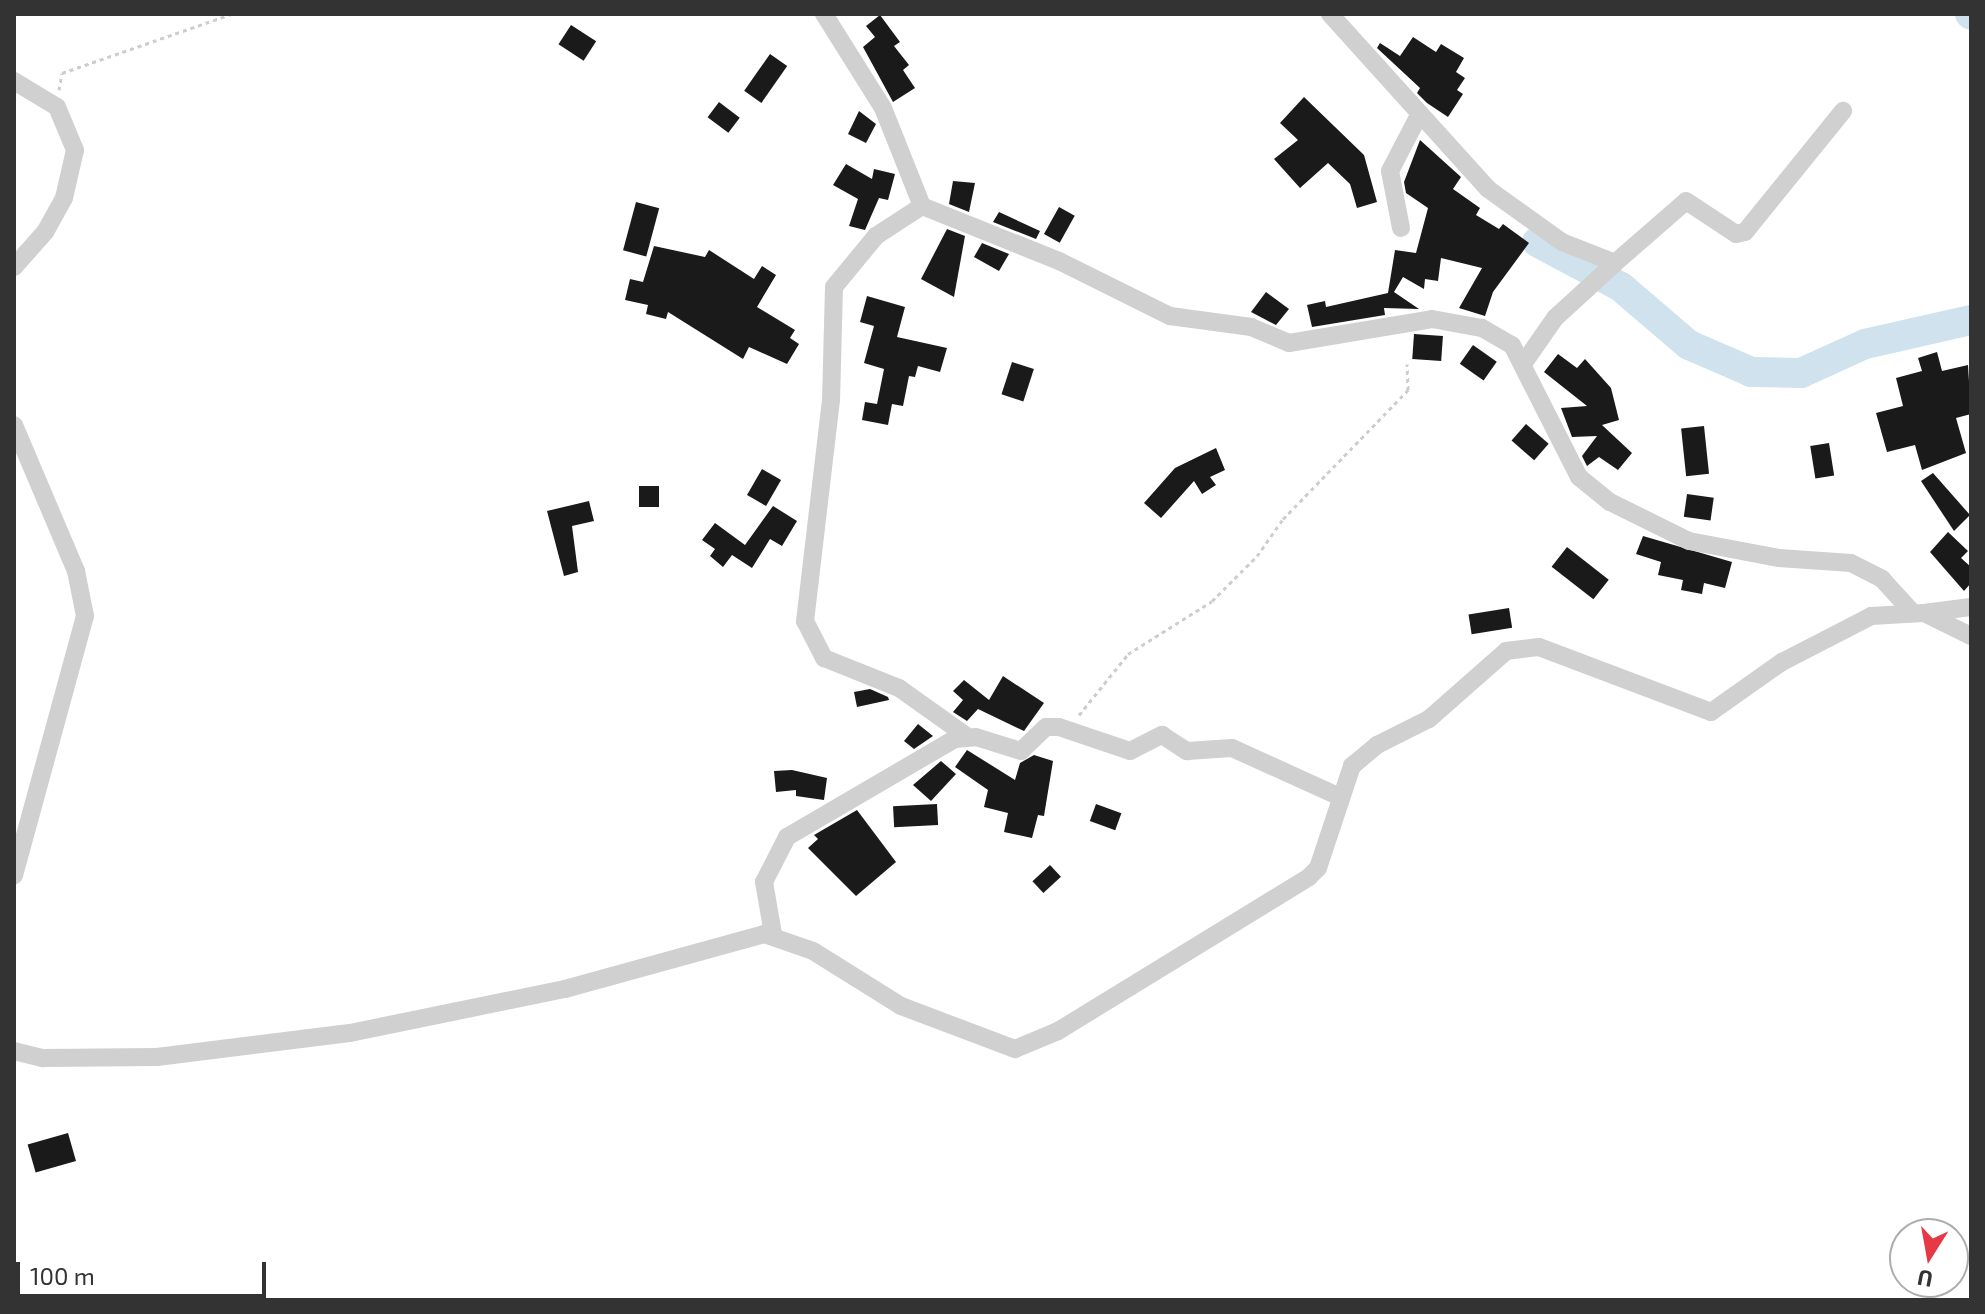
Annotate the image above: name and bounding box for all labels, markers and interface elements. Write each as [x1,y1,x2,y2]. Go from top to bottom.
north arrow [1889,1218,1969,1298]
scale bar [20,1246,270,1296]
text: 100 m [30,1261,95,1290]
text: U [1915,1265,1935,1294]

